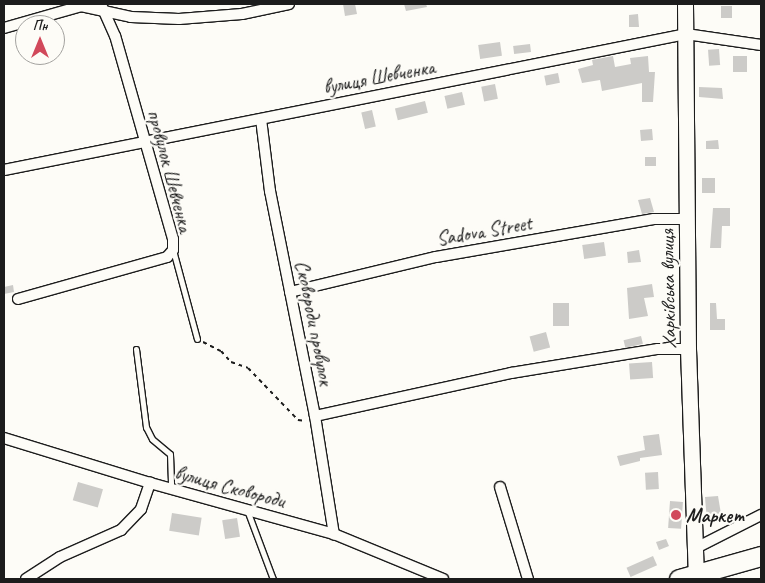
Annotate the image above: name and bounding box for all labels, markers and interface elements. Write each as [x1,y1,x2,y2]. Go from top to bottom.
north arrow [15,15,65,65]
text: Пн [33,17,47,34]
street label: вулиця Шевченка [321,54,437,100]
street label: провулок Шевченка [142,106,198,236]
street label: Sadova Street [434,211,534,251]
street label: Харківська вулиця [655,229,681,349]
street label: Сковороди провулок [290,258,338,388]
street label: вулиця Сковороди [172,461,288,513]
place label: Маркет [686,503,744,527]
marker: Маркет [670,509,682,521]

